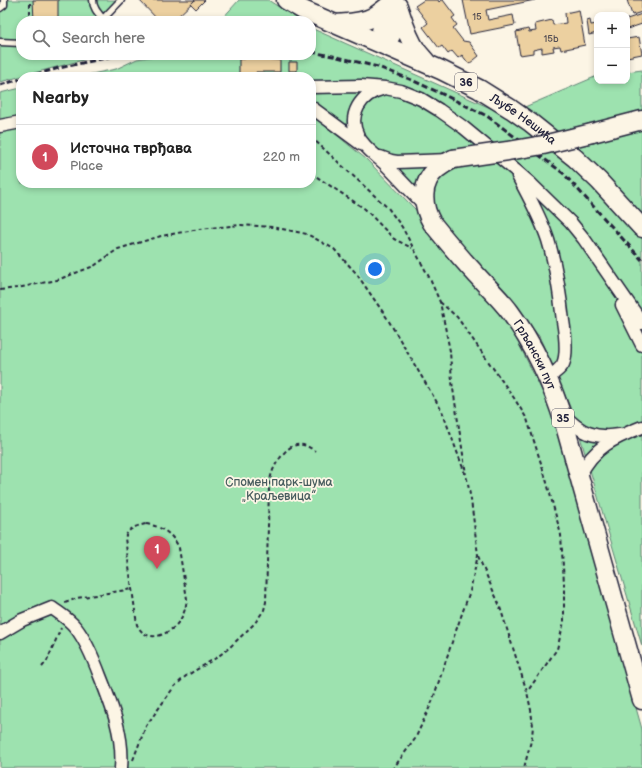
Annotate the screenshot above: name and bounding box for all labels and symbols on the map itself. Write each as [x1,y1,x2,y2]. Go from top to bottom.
house number: 15 [472,11,482,23]
house number: 15b [543,33,559,45]
road number: 36 [455,73,477,91]
street label: Љубе Нешића [486,90,559,148]
your location [365,259,385,279]
street label: Грљански пут [510,317,559,392]
road number: 35 [552,409,574,427]
park label: Спомен парк-шума „Краљевица” [225,475,333,504]
pin: 1 [144,536,170,569]

